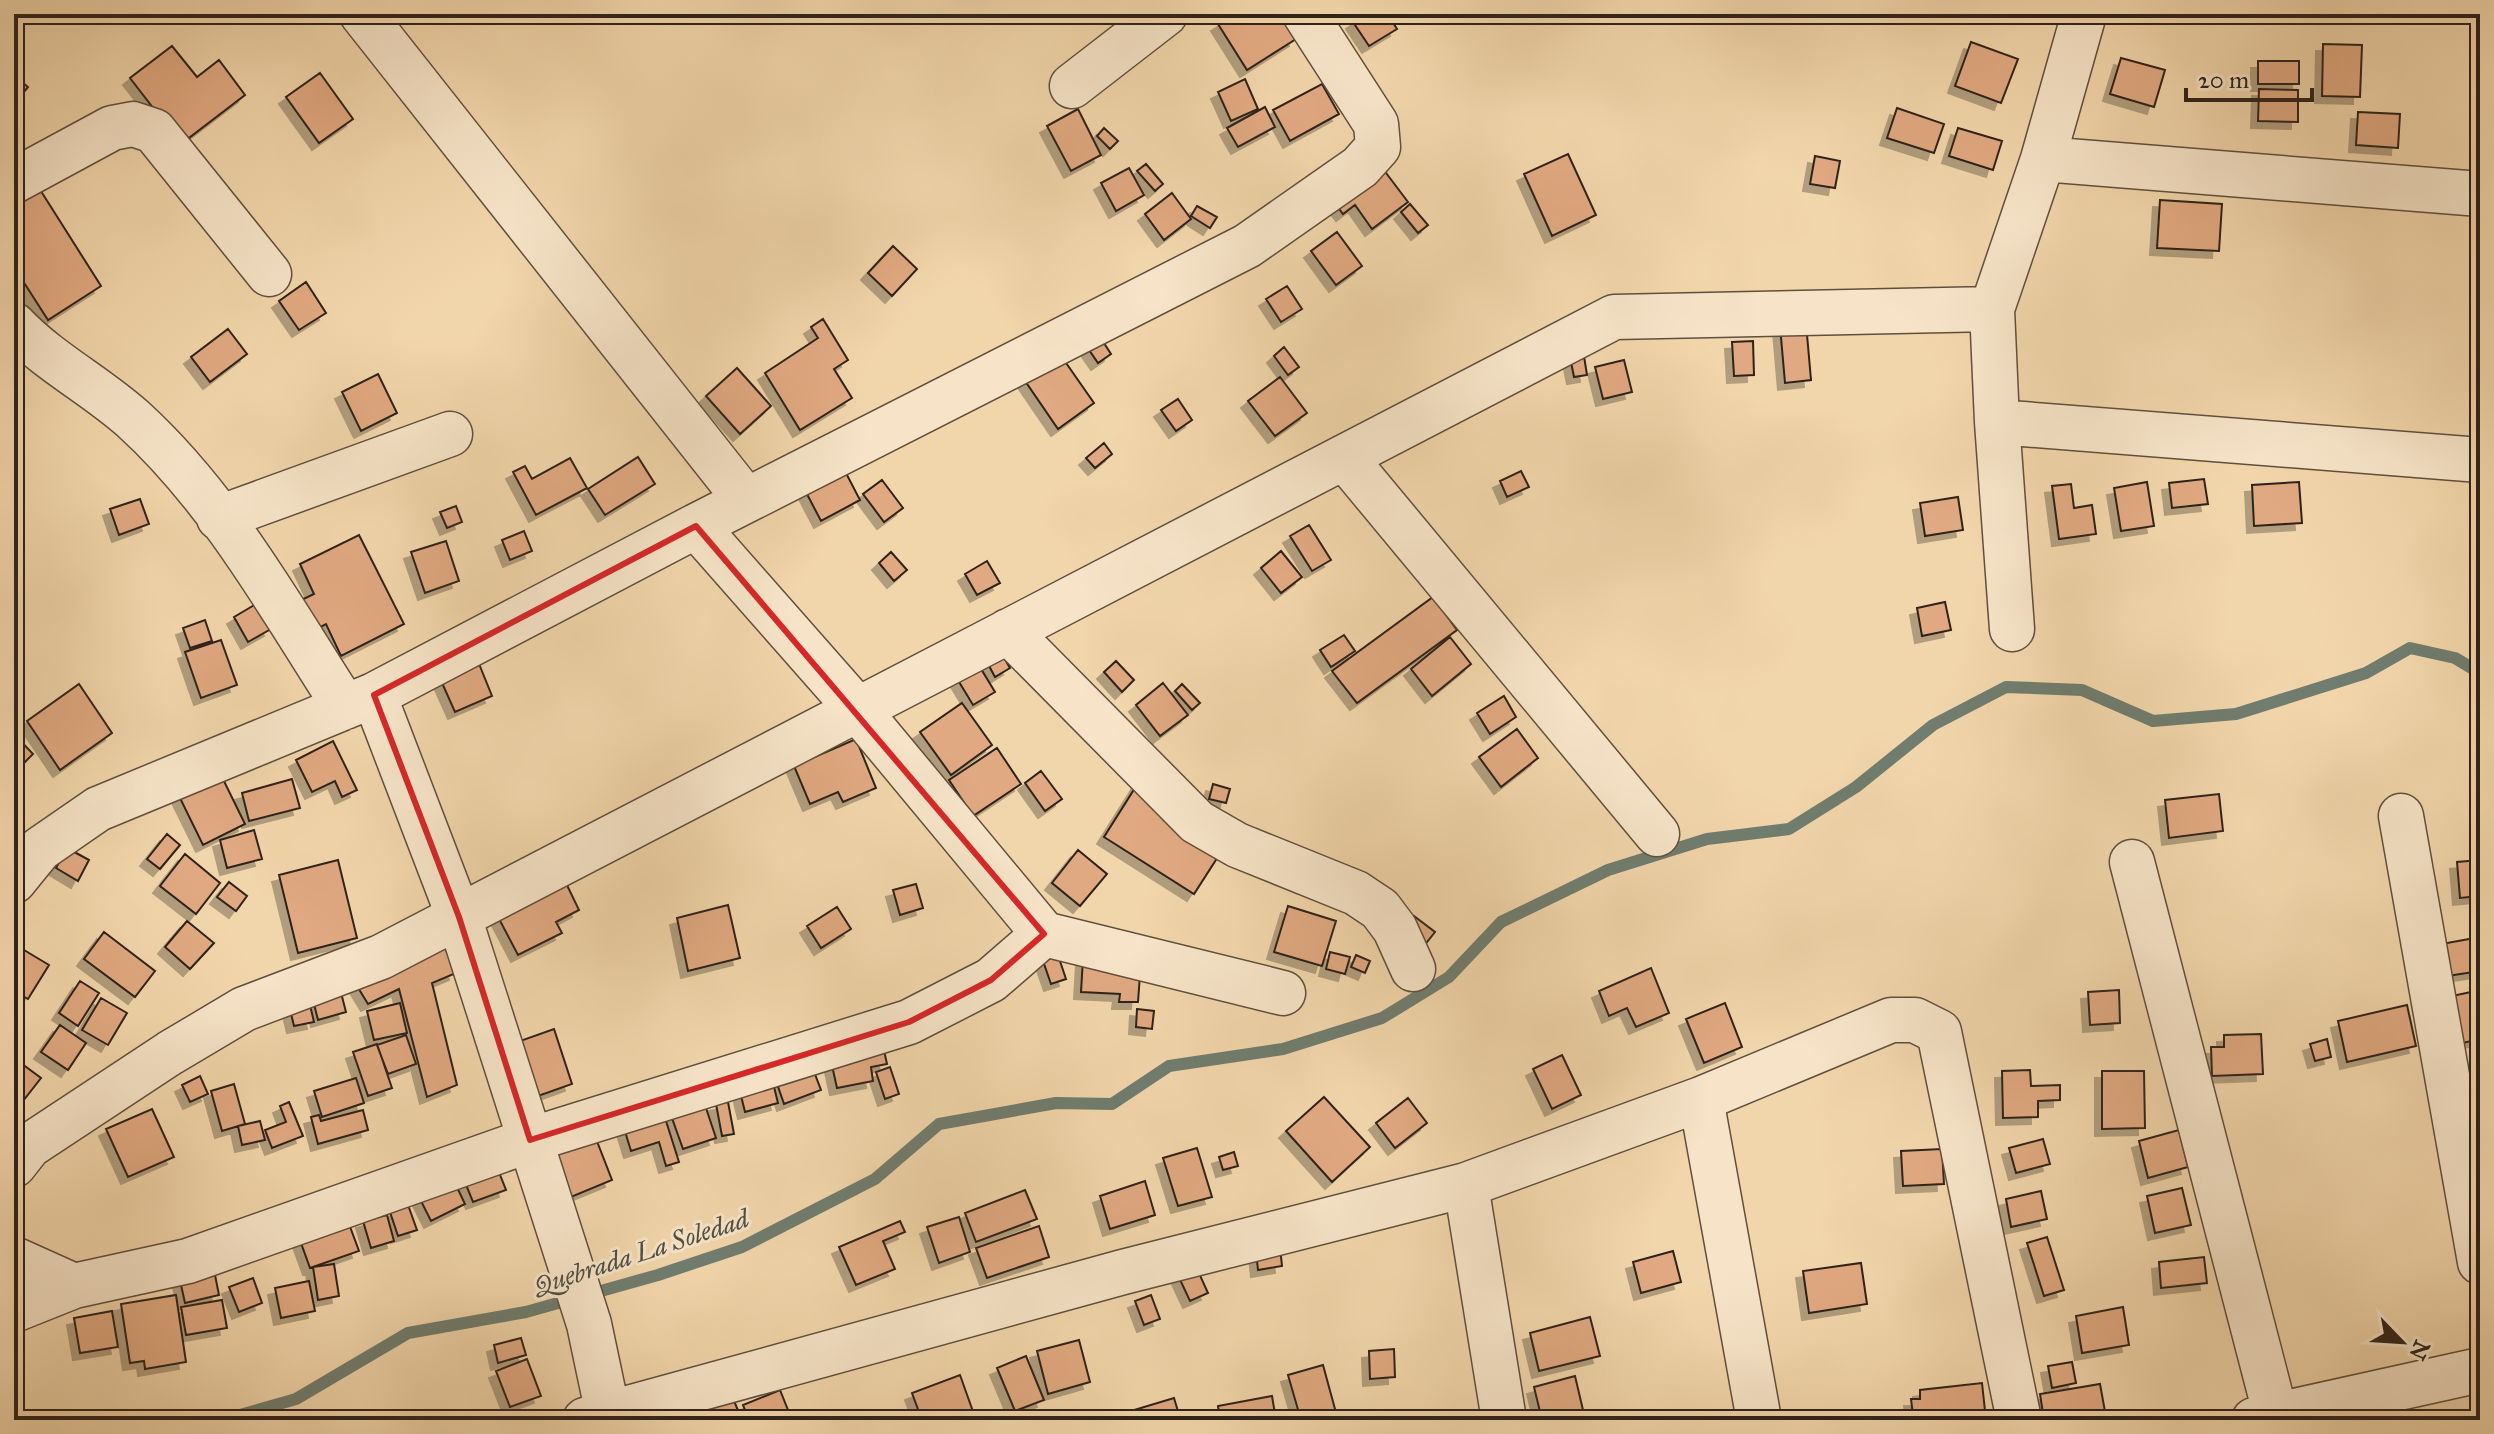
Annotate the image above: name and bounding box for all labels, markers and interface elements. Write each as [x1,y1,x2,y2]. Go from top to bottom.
scale bar [2186,52,2312,102]
text: 20 m [2198,65,2249,95]
water label: Quebrada La Soledad [528,1202,754,1302]
north arrow [2362,1302,2442,1382]
text: N [2403,1336,2436,1365]

